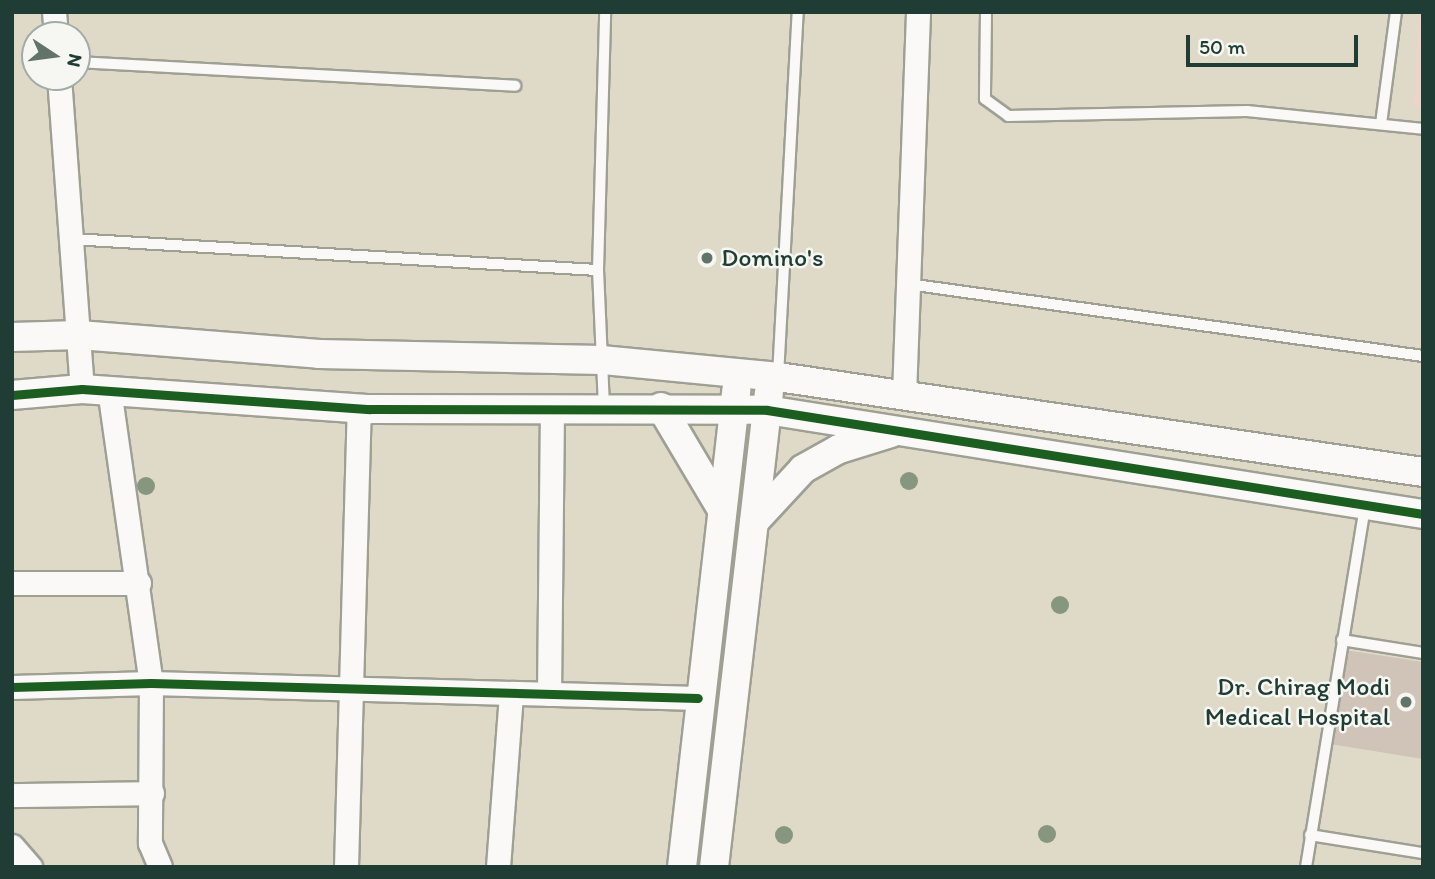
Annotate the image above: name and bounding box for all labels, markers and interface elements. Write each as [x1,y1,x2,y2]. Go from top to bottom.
north arrow [21,21,91,91]
scale bar [1190,21,1362,65]
text: 50 m [1199,34,1245,59]
text: N [62,52,88,69]
place label: Domino's [721,242,824,274]
marker: Domino's [699,250,715,266]
place label: Dr. Chirag Modi Medical Hospital [1205,671,1390,732]
marker: Dr. Chirag Modi Medical Hospital [1396,692,1416,712]

